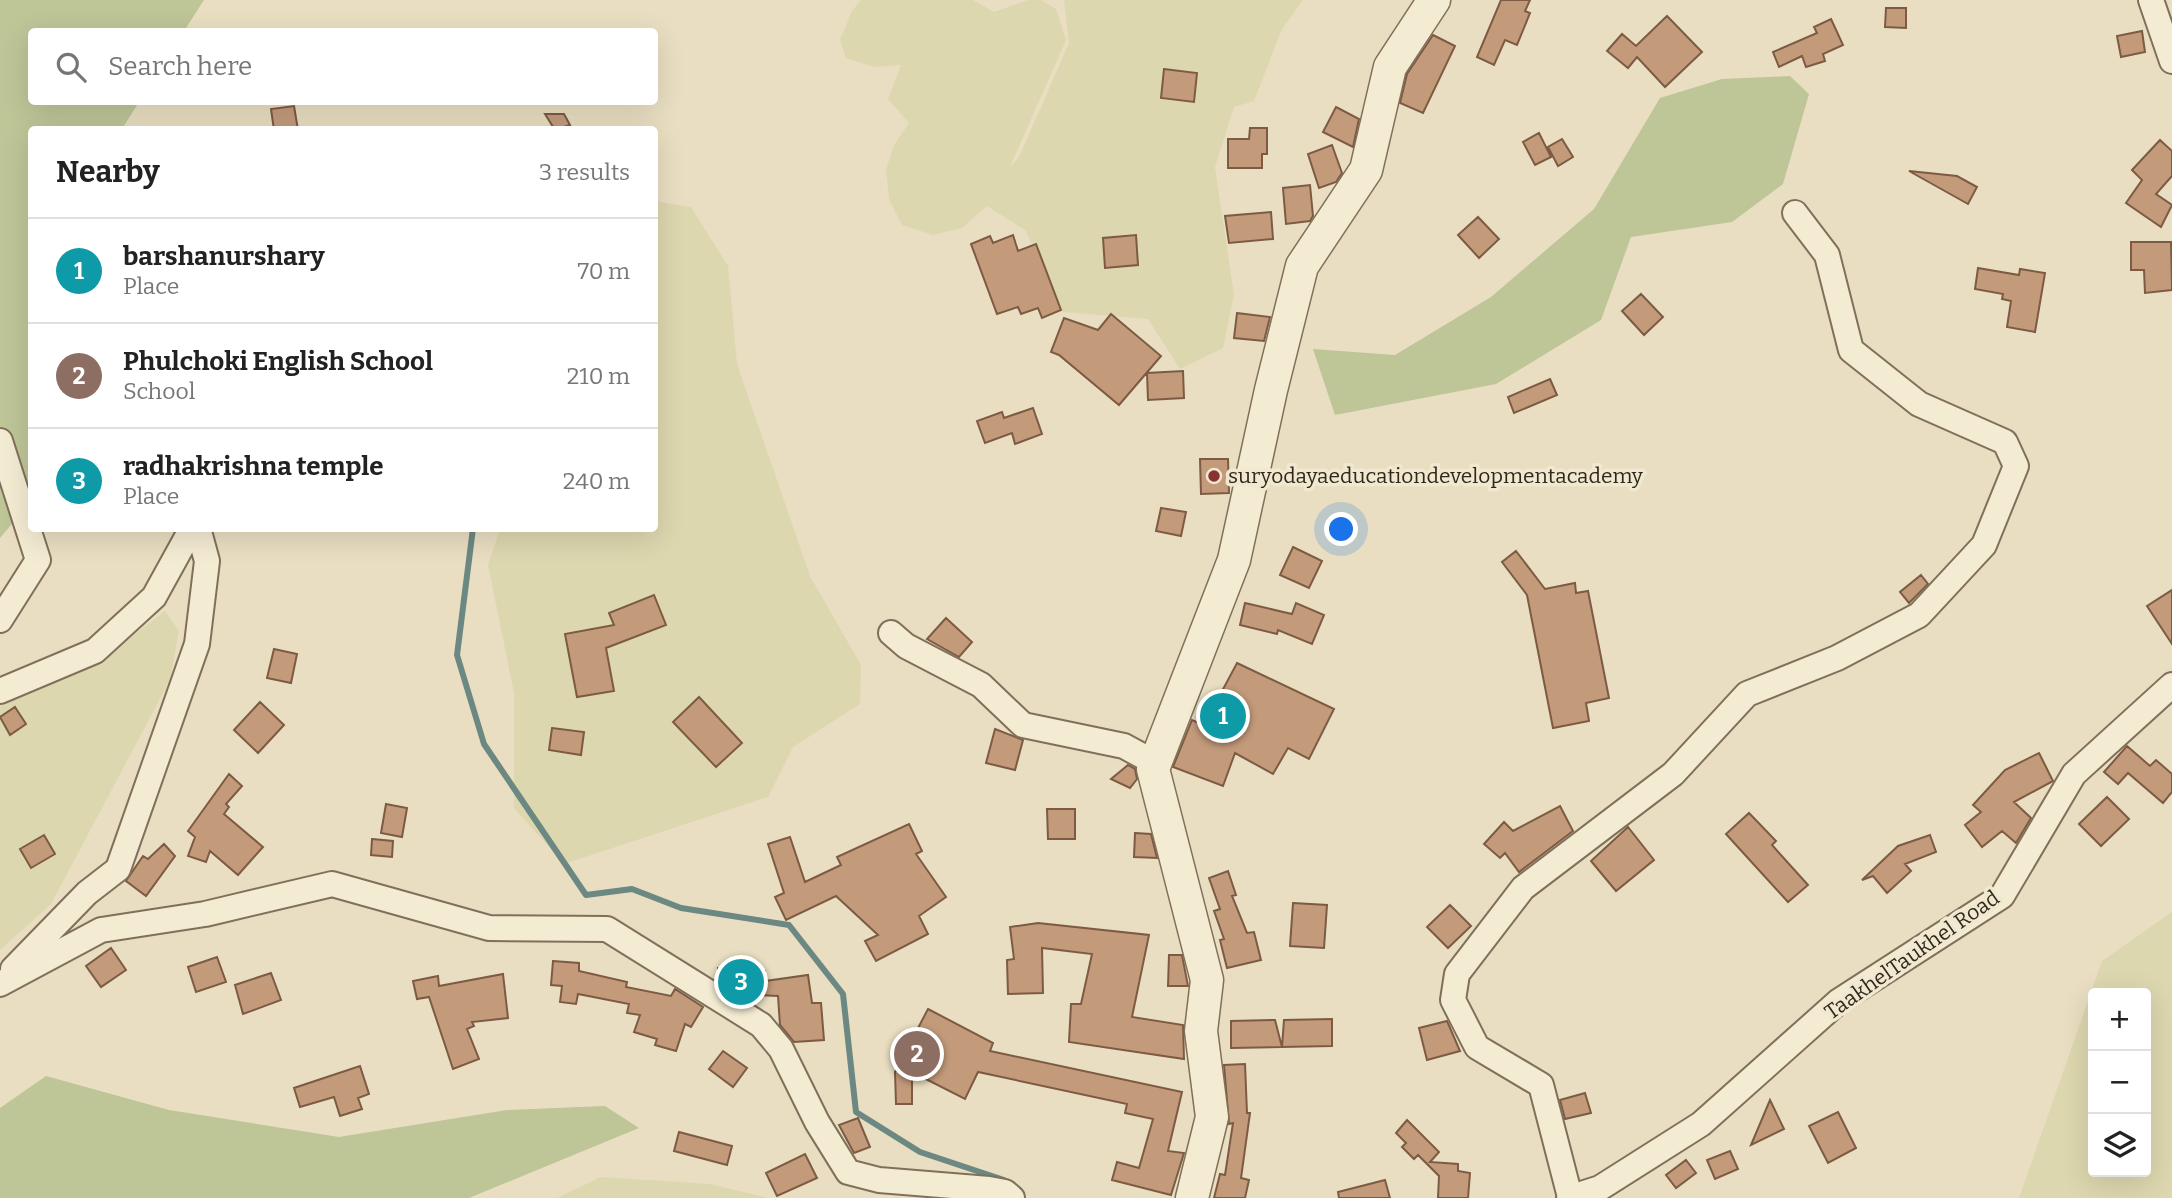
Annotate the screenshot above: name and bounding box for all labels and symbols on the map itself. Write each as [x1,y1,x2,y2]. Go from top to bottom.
place label: suryodayaeducationdevelopmentacademy [1228,463,1644,489]
marker: suryodayaeducationdevelopmentacademy [1206,468,1222,484]
your location [1324,512,1358,546]
pin: 1 [1200,690,1246,742]
street label: TaakhelTaukhel Road [1820,885,2004,1025]
pin: 3 [718,956,764,1008]
pin: 2 [894,1028,940,1080]

